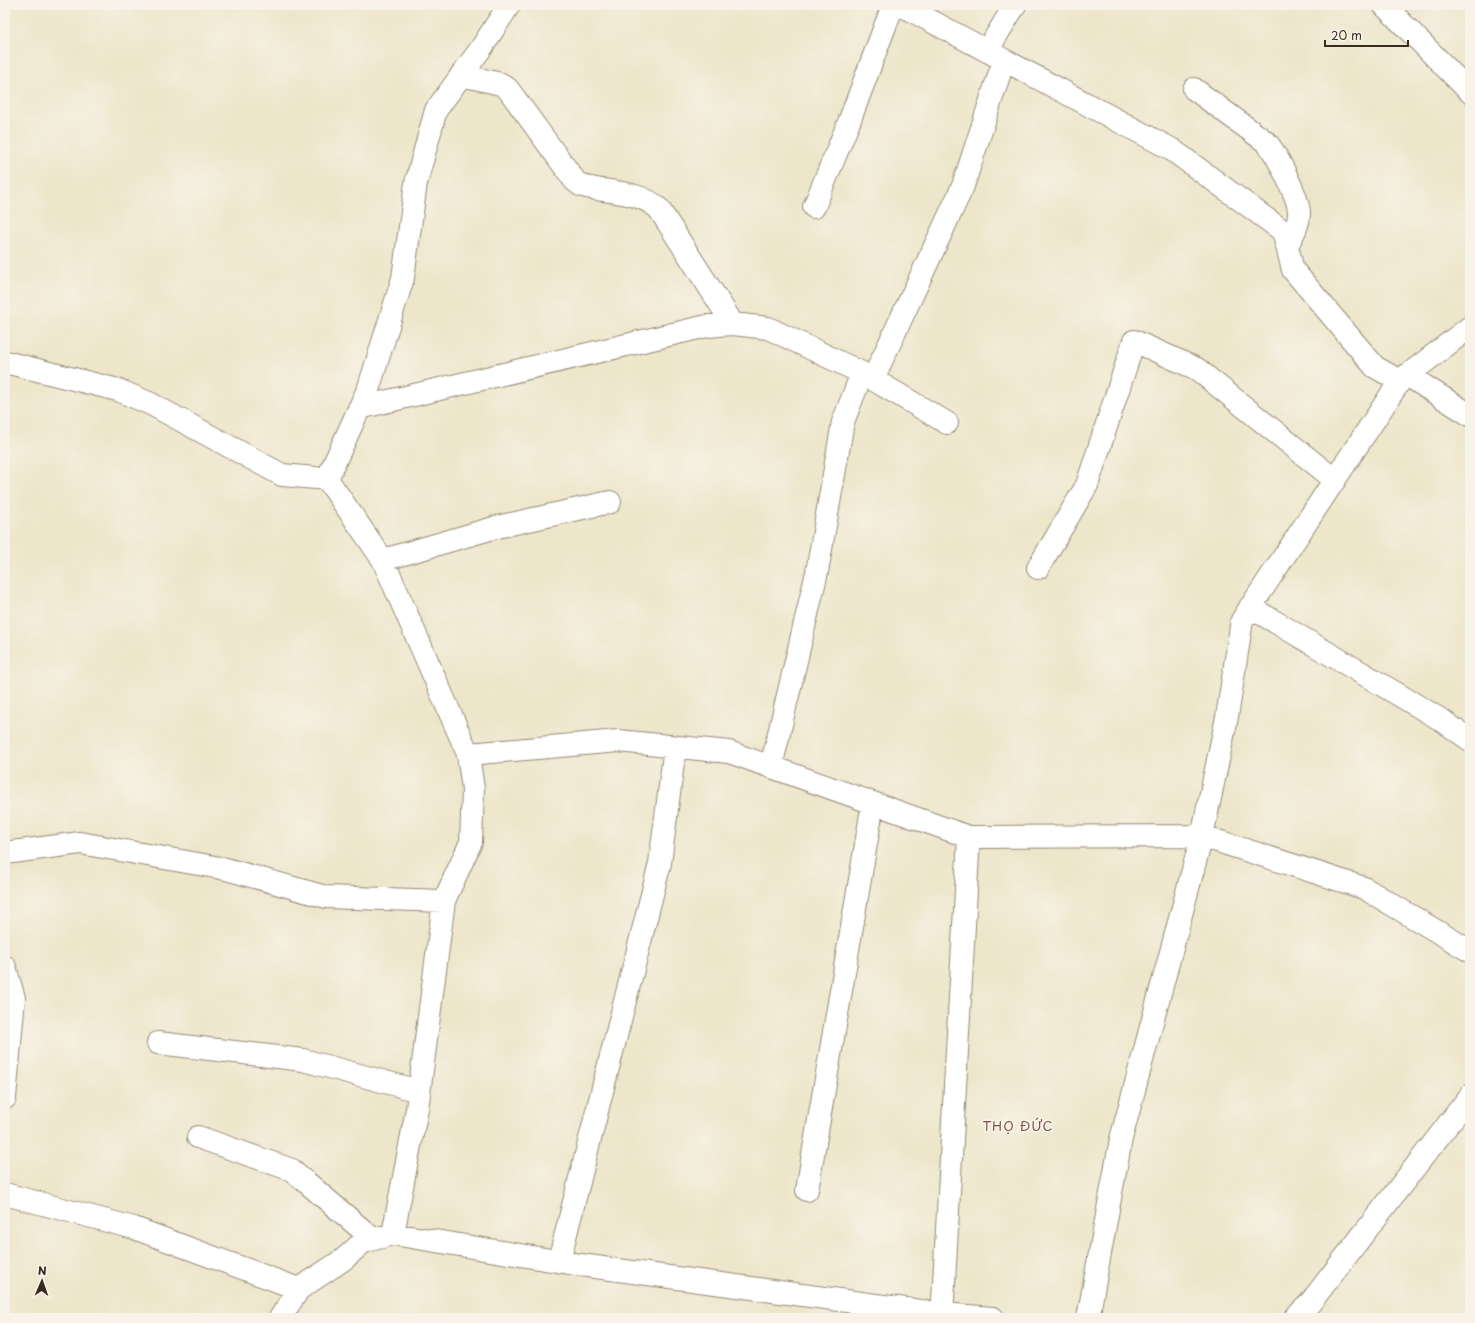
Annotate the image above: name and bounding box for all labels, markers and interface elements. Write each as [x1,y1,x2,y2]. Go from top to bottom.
scale bar [1325,22,1408,48]
text: 20 m [1331,26,1362,44]
district label: THỌ ĐỨC [982,1116,1054,1135]
north arrow [22,1261,62,1301]
text: N [38,1262,47,1279]

